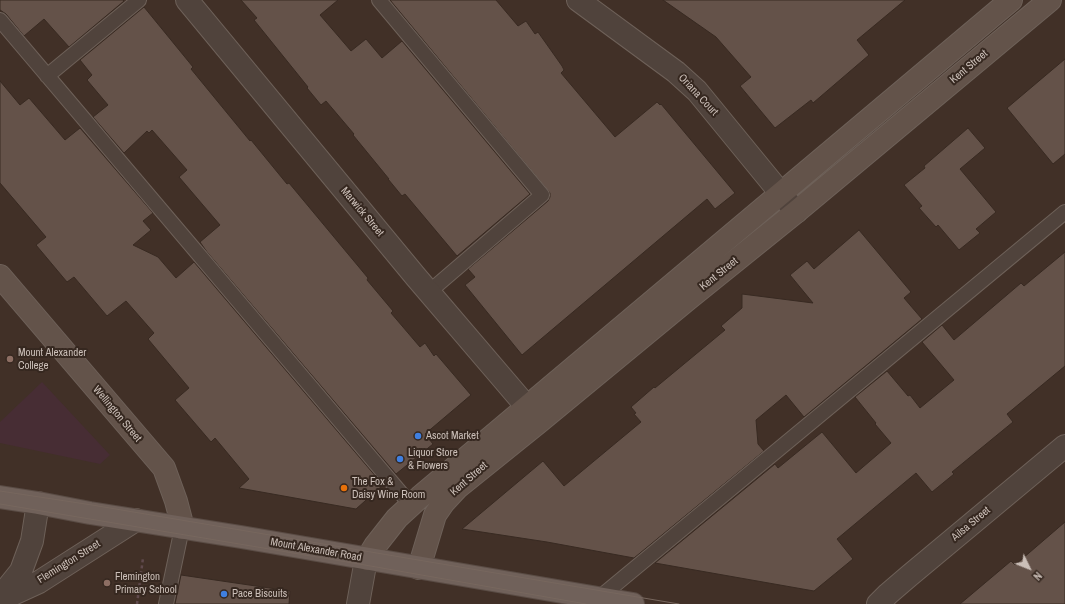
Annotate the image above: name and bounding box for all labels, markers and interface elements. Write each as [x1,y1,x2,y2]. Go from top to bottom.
street label: Kent Street [947,47,991,87]
street label: Oriana Court [675,71,721,119]
street label: Marwick Street [338,185,386,239]
street label: Kent Street [697,255,741,293]
place label: Mount Alexander College [18,346,86,372]
marker: Mount Alexander College [5,354,15,364]
street label: Wellington Street [90,383,144,445]
place label: Ascot Market [426,429,479,443]
marker: Ascot Market [413,431,423,441]
place label: Liquor Store & Flowers [408,446,458,472]
marker: Liquor Store & Flowers [395,454,405,464]
street label: Kent Street [448,459,490,499]
place label: The Fox & Daisy Wine Room [352,475,425,501]
marker: The Fox & Daisy Wine Room [339,483,349,493]
street label: Ailsa Street [949,504,993,544]
street label: Mount Alexander Road [269,535,363,565]
street label: Flemington Street [35,537,103,587]
north arrow [1009,548,1049,588]
text: N [1030,569,1045,583]
place label: Flemington Primary School [115,570,177,596]
marker: Flemington Primary School [102,578,112,588]
place label: Pace Biscuits [232,587,287,601]
marker: Pace Biscuits [219,589,229,599]

